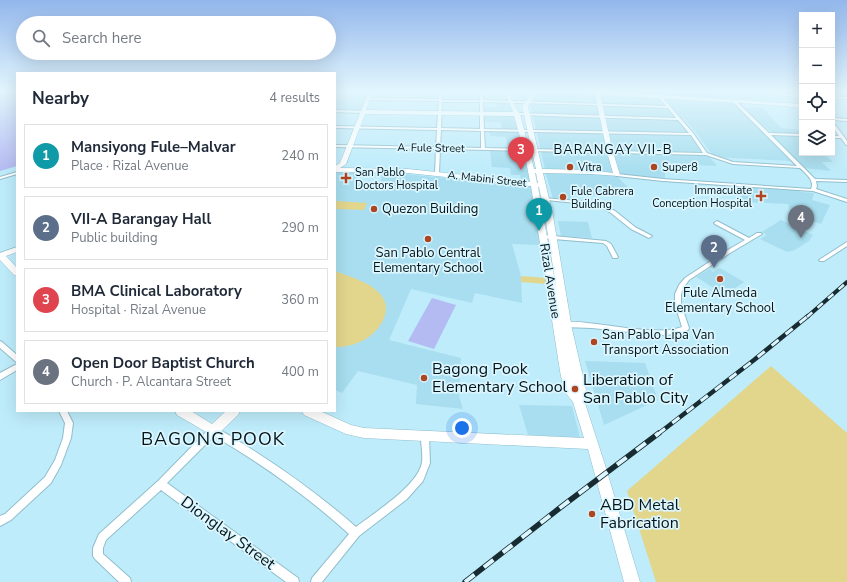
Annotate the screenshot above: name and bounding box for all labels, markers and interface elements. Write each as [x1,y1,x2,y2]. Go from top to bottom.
map controls [799,12,835,156]
button: + [799,12,835,48]
search box [16,16,336,60]
icon: search [30,27,52,49]
text: Search here [62,28,142,48]
button: − [799,48,835,84]
button: locate [799,84,835,120]
text: Nearby [32,87,89,110]
text: 4 results [269,89,320,107]
button: layers [799,120,835,156]
text: Mansiyong Fule–Malvar [71,137,236,157]
pin: 3 [508,137,534,170]
street label: A. Fule Street [397,140,465,156]
district label: BARANGAY VII-B [554,141,672,159]
text: 1 [42,147,50,165]
text: 240 m [281,147,319,165]
text: Place · Rizal Avenue [71,157,188,175]
place label: Vitra [577,160,602,175]
place label: Super8 [662,160,698,175]
marker: Vitra [565,162,575,172]
marker: Super8 [649,162,659,172]
place label: San Pablo Doctors Hospital [355,165,439,193]
street label: A. Mabini Street [447,167,527,191]
marker: San Pablo Doctors Hospital [340,172,352,184]
place label: Immaculate Conception Hospital [652,183,753,211]
place label: Fule Cabrera Building [571,184,634,212]
marker: Immaculate Conception Hospital [755,190,767,202]
marker: Fule Cabrera Building [558,192,568,202]
pin: 1 [526,198,552,231]
place label: Quezon Building [382,200,478,218]
marker: Quezon Building [369,204,379,214]
pin: 4 [788,205,814,238]
text: VII-A Barangay Hall [71,209,211,229]
text: 2 [42,219,50,237]
text: 290 m [281,219,319,237]
text: Public building [71,229,158,247]
marker: San Pablo Central Elementary School [423,234,433,244]
pin: 2 [701,235,727,268]
street label: Rizal Avenue [535,242,565,320]
place label: San Pablo Central Elementary School [373,244,483,277]
marker: Fule Almeda Elementary School [715,274,725,284]
text: BMA Clinical Laboratory [71,281,242,301]
place label: Fule Almeda Elementary School [665,284,775,317]
text: 3 [42,291,50,309]
text: 360 m [281,291,319,309]
text: Hospital · Rizal Avenue [71,301,206,319]
place label: San Pablo Lipa Van Transport Association [602,326,729,359]
marker: San Pablo Lipa Van Transport Association [589,337,599,347]
text: Open Door Baptist Church [71,353,255,373]
place label: Bagong Pook Elementary School [432,358,568,398]
text: 4 [42,363,50,381]
text: 400 m [281,363,319,381]
place label: Liberation of San Pablo City [583,369,689,409]
text: Church · P. Alcantara Street [71,373,231,391]
marker: Bagong Pook Elementary School [419,373,429,383]
marker: Liberation of San Pablo City [570,384,580,394]
your location [452,418,472,438]
district label: BAGONG POOK [141,427,285,451]
street label: Dionglay Street [176,491,280,575]
place label: ABD Metal Fabrication [600,494,680,534]
marker: ABD Metal Fabrication [587,509,597,519]

